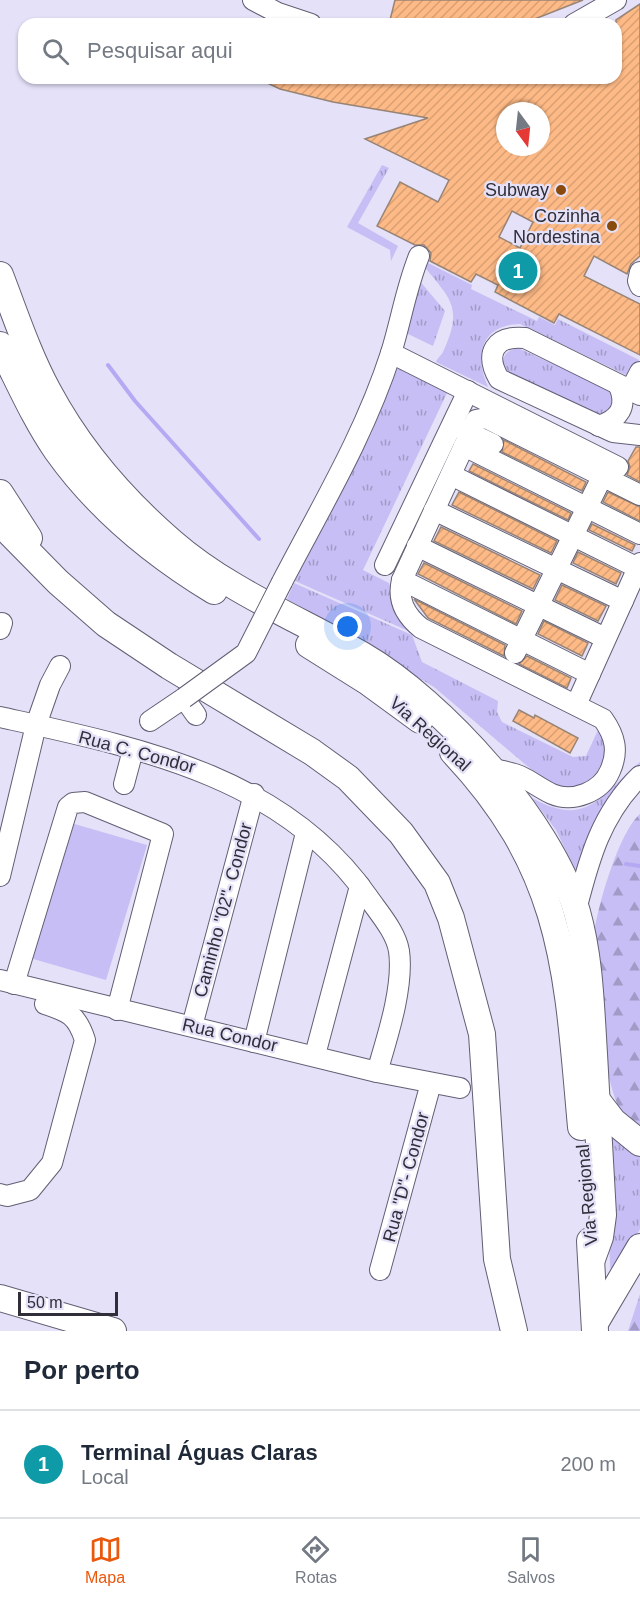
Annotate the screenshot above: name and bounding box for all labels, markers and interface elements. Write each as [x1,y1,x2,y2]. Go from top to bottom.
search box [18,18,622,84]
icon: search [39,35,72,68]
text: Pesquisar aqui [87,38,233,63]
north arrow [496,102,550,156]
place label: Subway [485,180,549,200]
marker: Subway [554,183,568,197]
place label: Cozinha Nordestina [513,206,601,247]
marker: Cozinha Nordestina [605,219,619,233]
pin: 1 [498,248,538,294]
your location [333,612,362,641]
street label: Via Regional [386,693,474,775]
street label: Rua C. Condor [76,727,198,777]
street label: Caminho "02"- Condor [190,821,256,999]
street label: Rua Condor [180,1014,280,1056]
street label: Rua "D"- Condor [379,1110,433,1244]
street label: Via Regional [573,1143,601,1247]
scale bar [18,1289,118,1316]
text: 50 m [27,1294,63,1311]
text: Por perto [24,1355,140,1385]
text: Terminal Águas Claras [81,1440,318,1465]
text: 1 [38,1453,49,1475]
text: 200 m [560,1453,616,1475]
text: Local [81,1466,129,1488]
tab: Mapa [85,1533,125,1587]
tab: Rotas [295,1533,337,1587]
tab: Salvos [507,1533,555,1587]

